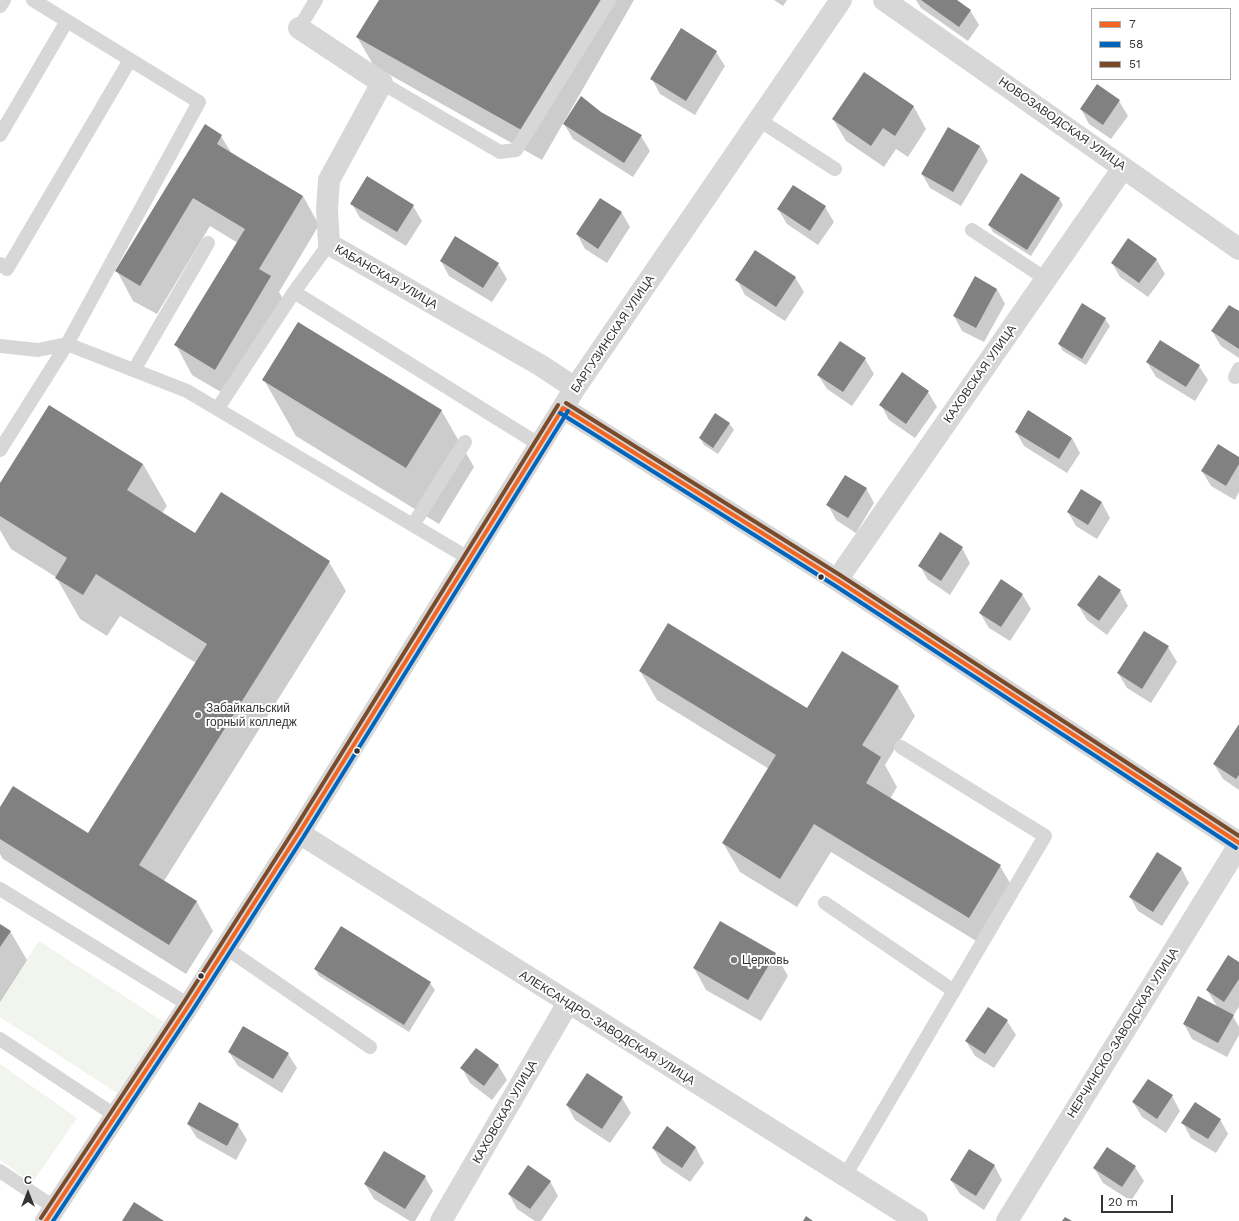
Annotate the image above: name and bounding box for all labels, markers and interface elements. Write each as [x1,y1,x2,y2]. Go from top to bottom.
legend [1091,8,1231,80]
text: 7 [1129,17,1136,31]
text: 58 [1129,37,1143,51]
text: 51 [1129,57,1141,71]
street label: НОВОЗАВОДСКАЯ УЛИЦА [996,75,1128,173]
street label: КАБАНСКАЯ УЛИЦА [332,242,440,312]
street label: БАРГУЗИНСКАЯ УЛИЦА [568,272,658,396]
street label: КАХОВСКАЯ УЛИЦА [941,322,1019,426]
unlabelled marker [816,572,826,582]
place label: Забайкальский горный колледж [206,701,297,729]
marker: Забайкальский горный колледж [193,710,203,720]
unlabelled marker [352,746,362,756]
street label: НЕРЧИНСКО-ЗАВОДСКАЯ УЛИЦА [1064,945,1182,1121]
place label: Церковь [742,953,789,967]
marker: Церковь [729,955,739,965]
street label: АЛЕКСАНДРО-ЗАВОДСКАЯ УЛИЦА [516,968,698,1088]
unlabelled marker [196,971,206,981]
street label: КАХОВСКАЯ УЛИЦА [470,1058,540,1166]
north arrow [8,1173,48,1213]
text: С [24,1174,32,1187]
scale bar [1103,1187,1175,1213]
text: 20 m [1108,1195,1138,1209]

